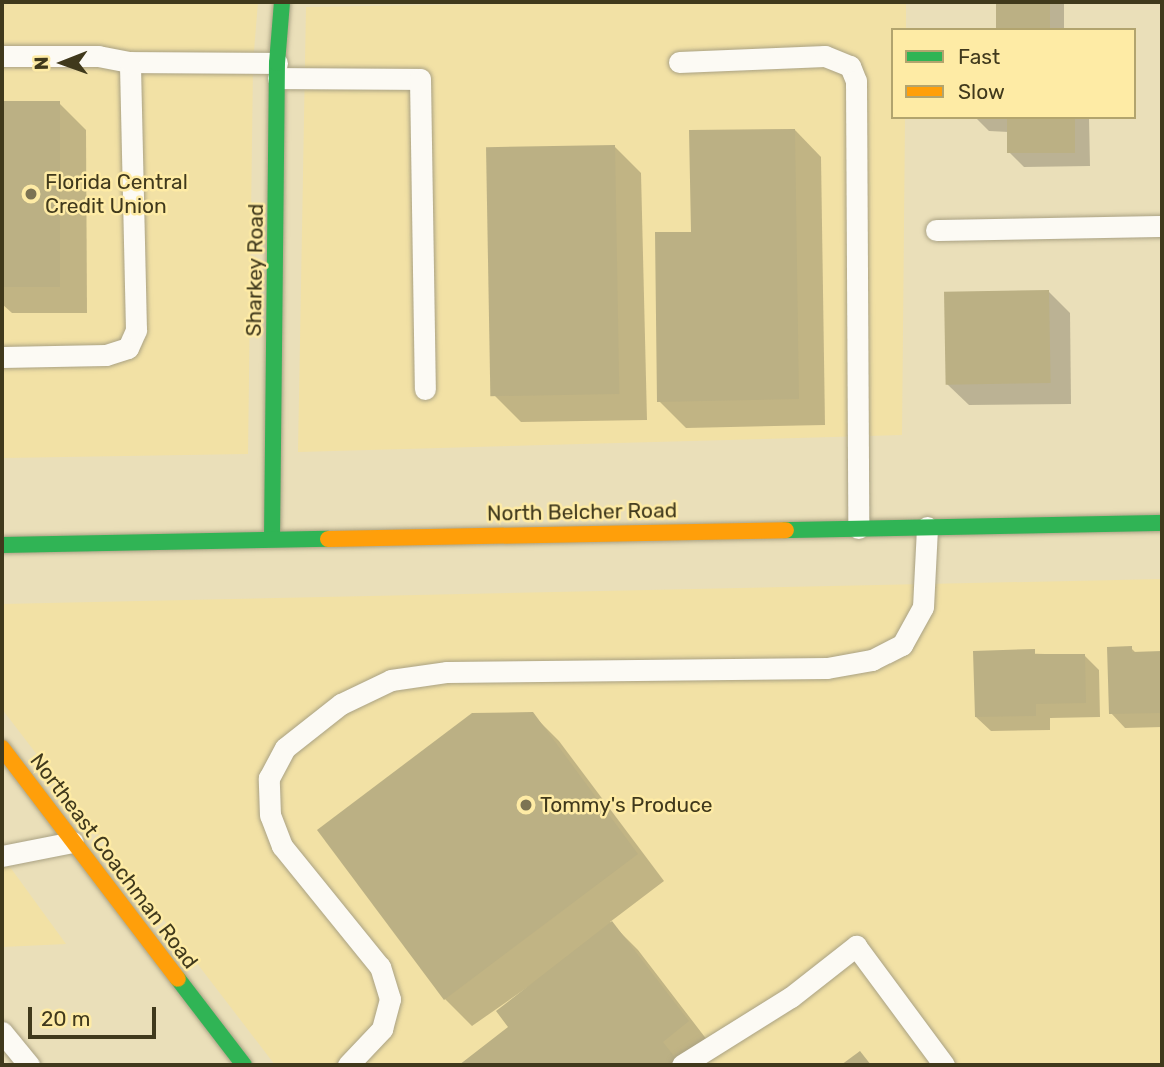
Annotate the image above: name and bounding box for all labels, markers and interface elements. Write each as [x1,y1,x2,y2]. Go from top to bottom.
north arrow [28,28,98,98]
legend [891,28,1136,119]
text: Fast [958,44,1000,69]
text: N [30,56,53,70]
text: Slow [958,79,1005,104]
place label: Florida Central Credit Union [45,169,188,219]
marker: Florida Central Credit Union [23,186,39,202]
street label: Sharkey Road [241,203,269,337]
street label: North Belcher Road [486,498,678,526]
street label: Northeast Coachman Road [25,748,203,974]
place label: Tommy's Produce [540,792,713,818]
marker: Tommy's Produce [518,797,534,813]
scale bar [32,993,159,1038]
text: 20 m [41,1006,90,1031]

